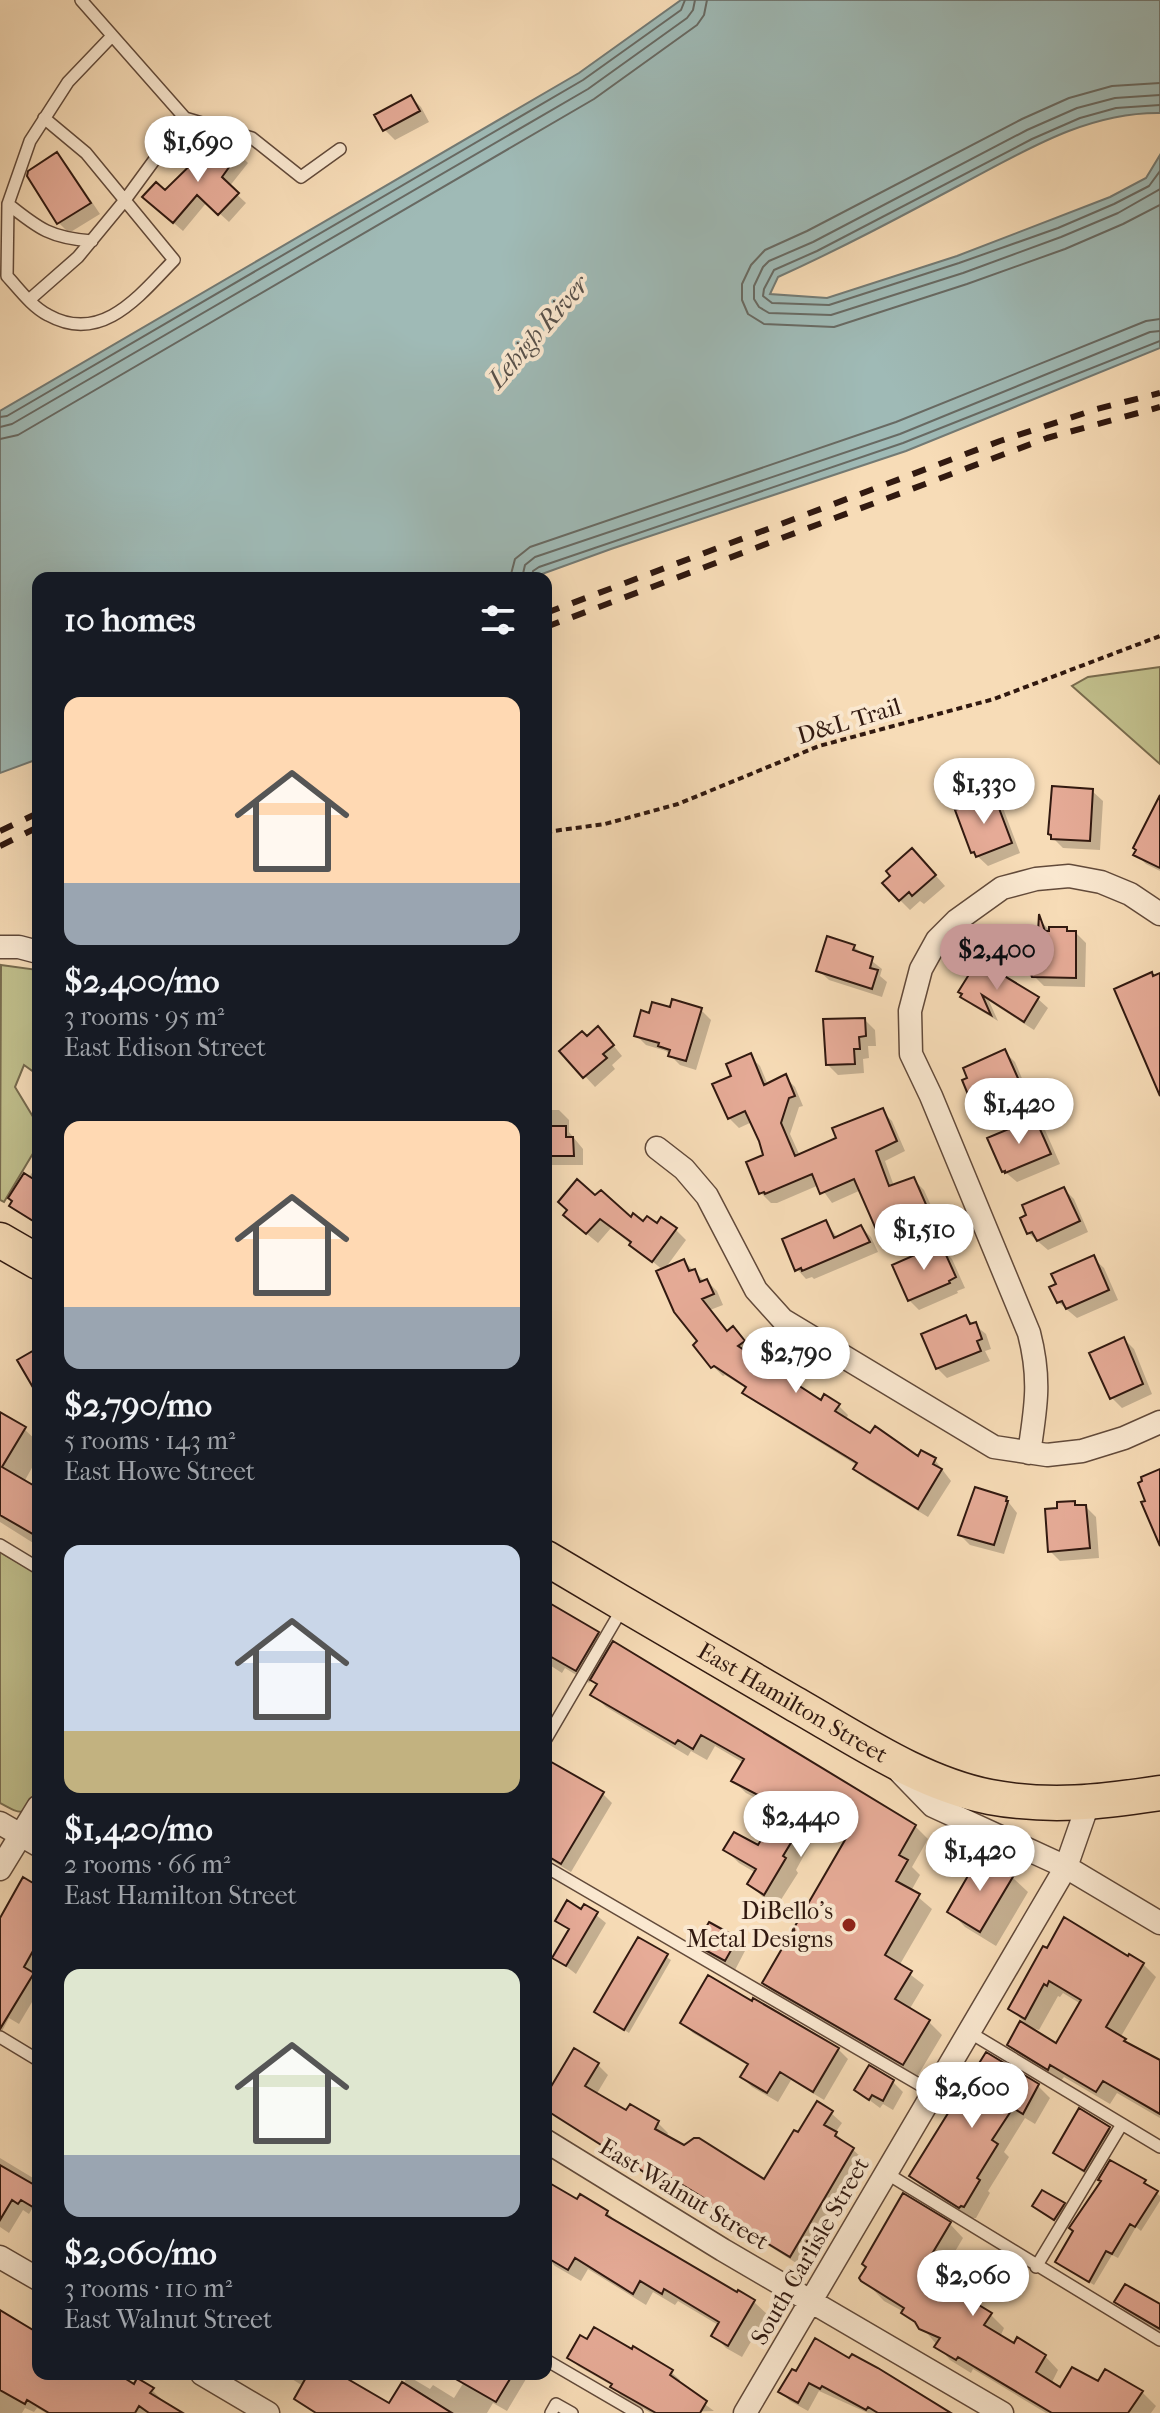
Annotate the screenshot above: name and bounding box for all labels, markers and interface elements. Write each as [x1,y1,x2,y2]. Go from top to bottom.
pin: $1,690 [133,116,263,184]
text: $1,690 [163,126,233,157]
water label: Lehigh River [479,268,597,396]
icon: filters [476,598,520,642]
text: 10 homes [64,600,195,640]
street label: D&L Trail [794,692,905,750]
icon: home [220,749,364,893]
pin: $1,330 [919,758,1049,826]
text: $1,330 [952,768,1016,799]
pin: $2,400 [932,924,1062,992]
text: $2,400 [958,934,1036,965]
text: $2,400/mo [64,961,219,1001]
text: 3 rooms · 95 m² [64,1001,224,1032]
text: East Edison Street [64,1032,266,1063]
pin: $1,420 [954,1078,1084,1146]
text: $1,420 [983,1088,1055,1119]
icon: home [220,1173,364,1317]
pin: $1,510 [859,1204,989,1272]
text: $1,510 [893,1214,955,1245]
pin: $2,790 [731,1327,861,1395]
text: $2,790 [760,1337,832,1368]
text: $2,790/mo [64,1385,212,1425]
text: 5 rooms · 143 m² [64,1425,235,1456]
text: East Howe Street [64,1456,255,1487]
icon: home [220,1597,364,1741]
street label: East Hamilton Street [693,1637,893,1769]
pin: $2,440 [736,1791,866,1859]
text: $2,440 [762,1801,840,1832]
text: $1,420/mo [64,1809,213,1849]
pin: $1,420 [915,1825,1045,1893]
text: $1,420 [944,1835,1016,1866]
text: 2 rooms · 66 m² [64,1849,230,1880]
text: East Hamilton Street [64,1880,297,1911]
place label: DiBello's Metal Designs [686,1897,833,1953]
marker: DiBello's Metal Designs [840,1916,858,1934]
icon: home [220,2021,364,2165]
pin: $2,600 [907,2062,1037,2130]
text: $2,600 [934,2072,1010,2103]
street label: East Walnut Street [594,2133,774,2256]
street label: South Carlisle Street [745,2152,875,2350]
text: $2,060/mo [64,2233,217,2273]
pin: $2,060 [908,2250,1038,2318]
text: $2,060 [935,2260,1011,2291]
text: 3 rooms · 110 m² [64,2273,232,2304]
text: East Walnut Street [64,2304,272,2335]

